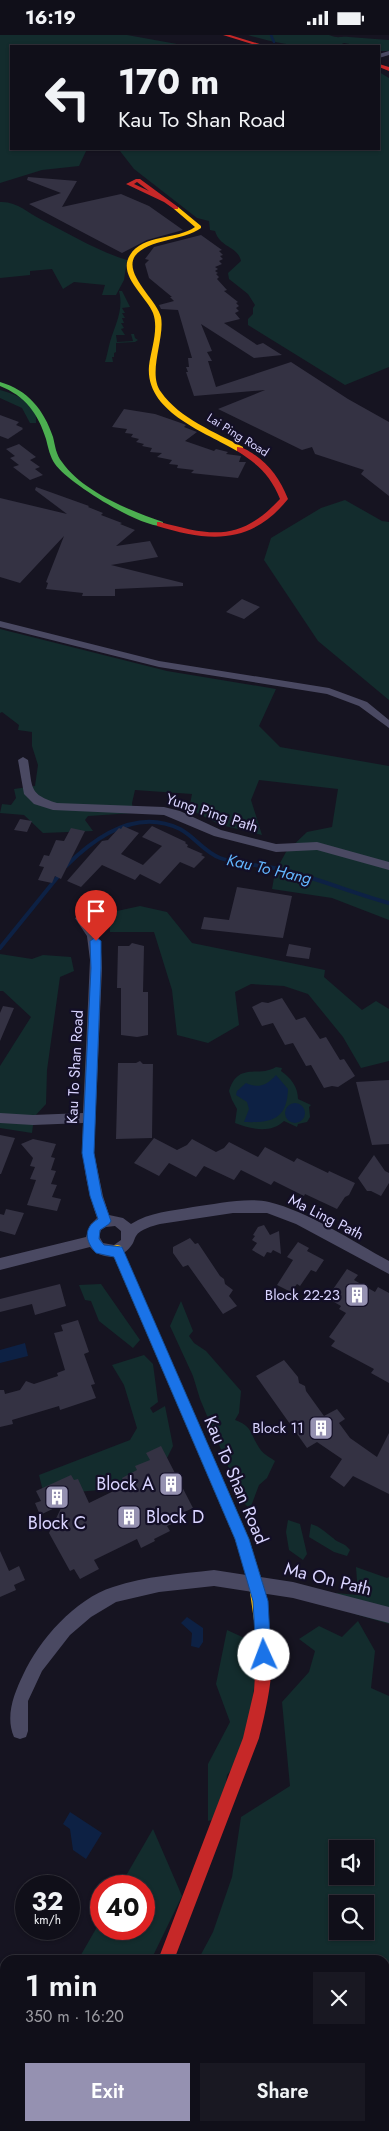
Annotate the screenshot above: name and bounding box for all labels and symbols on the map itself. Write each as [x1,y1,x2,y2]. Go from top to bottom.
street label: Lai Ping Road [203,409,273,461]
street label: Yung Ping Path [163,788,261,838]
water label: Kau To Hang [224,848,314,890]
pin [75,890,117,941]
street label: Kau To Shan Road [61,1009,89,1125]
street label: Ma Ling Path [285,1189,367,1245]
building icon: Block 22-23 [344,1282,370,1308]
place label: Block 22-23 [265,1284,340,1306]
street label: Kau To Shan Road [197,1412,275,1548]
building icon: Block 11 [308,1415,334,1441]
place label: Block 11 [252,1417,304,1439]
place label: Block A [96,1471,154,1497]
building icon: Block A [158,1471,184,1497]
building icon: Block C [44,1484,70,1510]
building icon: Block D [116,1504,142,1530]
place label: Block D [146,1504,204,1530]
place label: Block C [28,1510,86,1536]
street label: Ma On Path [281,1556,375,1602]
position arrow [237,1628,289,1680]
speed limit sign: 40 [90,1875,155,1940]

